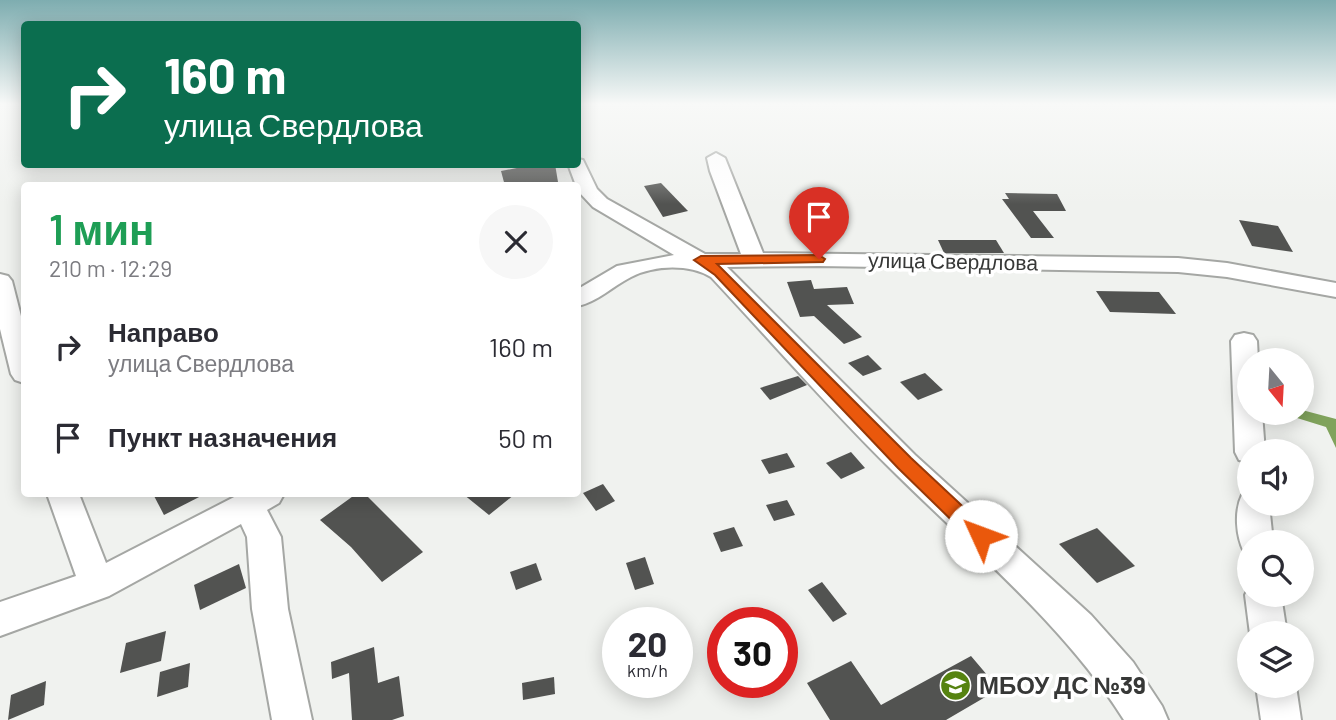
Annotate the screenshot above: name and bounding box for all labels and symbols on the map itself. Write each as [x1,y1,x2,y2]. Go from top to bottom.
pin [789,187,849,259]
street label: улица Свердлова [868,247,1039,274]
north arrow [1237,348,1314,425]
position arrow [944,499,1018,573]
speed limit sign: 30 [707,607,798,698]
school or university icon: МБОУ ДС №39 [939,669,973,703]
place label: МБОУ ДС №39 [979,670,1146,699]

